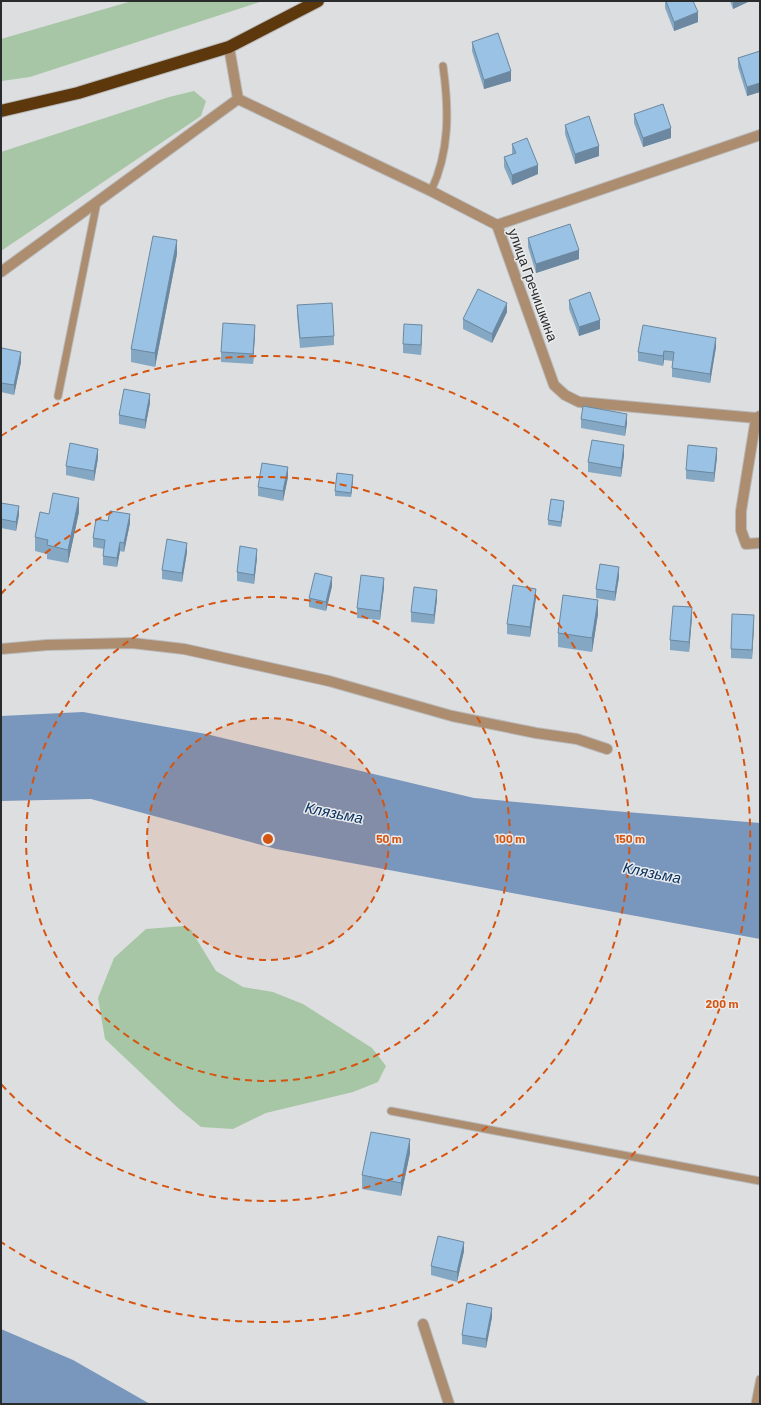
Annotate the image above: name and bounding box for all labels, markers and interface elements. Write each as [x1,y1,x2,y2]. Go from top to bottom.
street label: улица Гречишкина [505,226,562,344]
water label: Клязьма [304,798,365,826]
text: 50 m [376,831,402,845]
text: 100 m [495,831,525,845]
text: 150 m [615,831,645,845]
centre of rings [261,832,275,846]
water label: Клязьма [622,858,683,886]
text: 200 m [706,996,738,1010]

